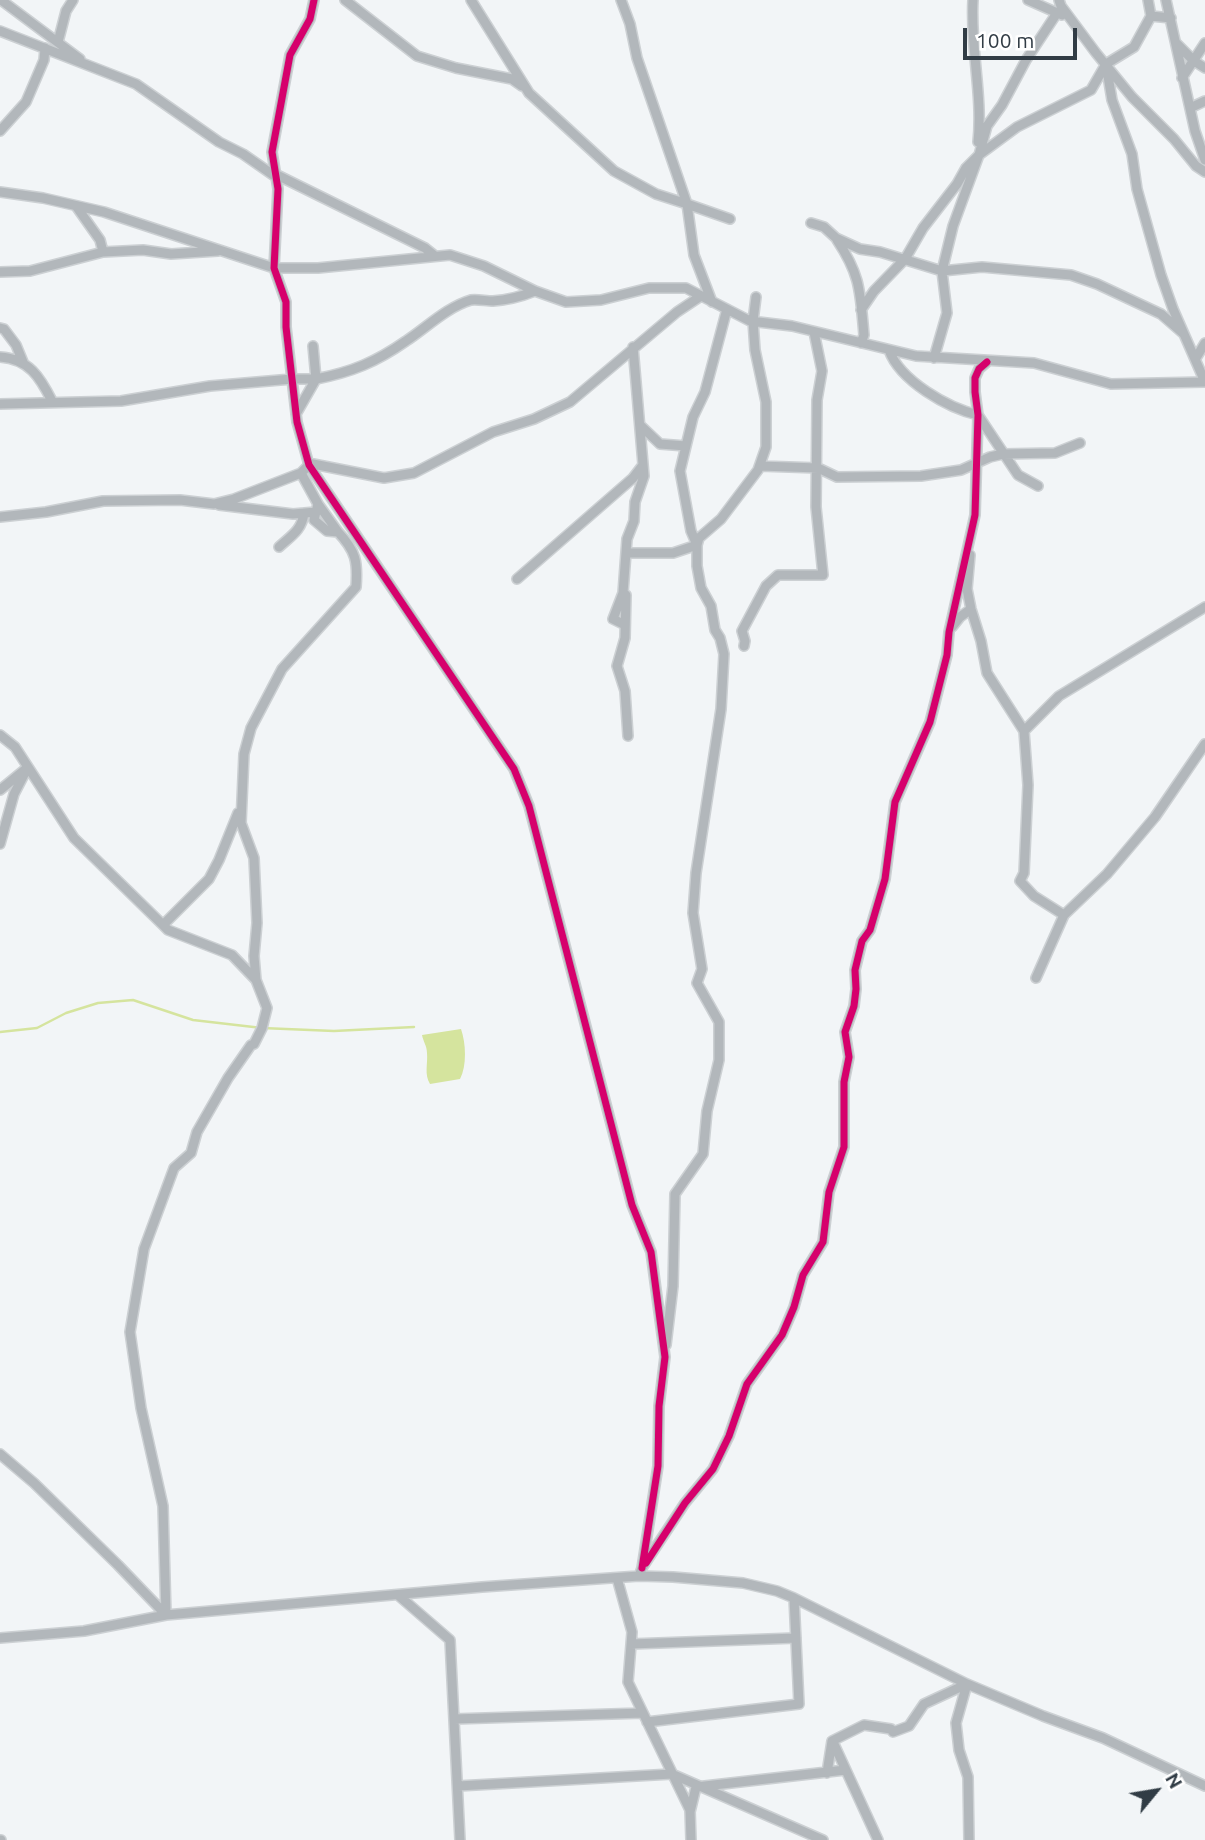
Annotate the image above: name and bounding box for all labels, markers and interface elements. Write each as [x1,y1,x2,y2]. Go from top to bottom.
scale bar [967,14,1081,58]
text: 100 m [976,28,1034,52]
north arrow [1121,1756,1191,1826]
text: N [1161,1769,1187,1792]

